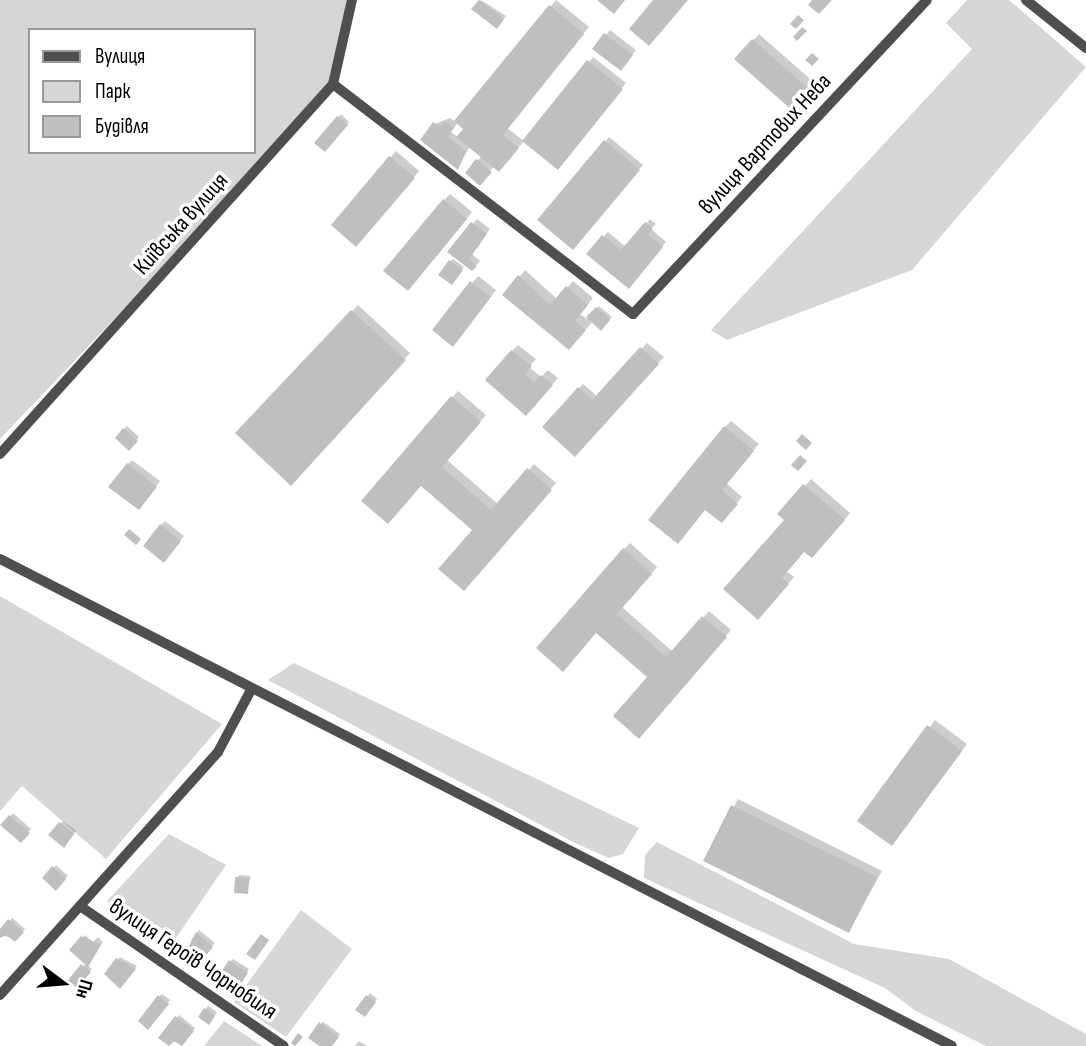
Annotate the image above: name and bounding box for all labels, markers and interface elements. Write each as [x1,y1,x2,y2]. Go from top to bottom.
legend [28,28,256,154]
text: Вулиця [95,44,145,69]
street label: вулиця Вартових Неба [693,68,837,220]
text: Парк [95,79,130,104]
text: Будівля [95,114,149,139]
street label: Київська вулиця [128,167,234,281]
street label: вулиця Героїв Чорнобиля [104,893,282,1025]
north arrow [28,948,98,1018]
text: Пн [70,977,97,1001]

